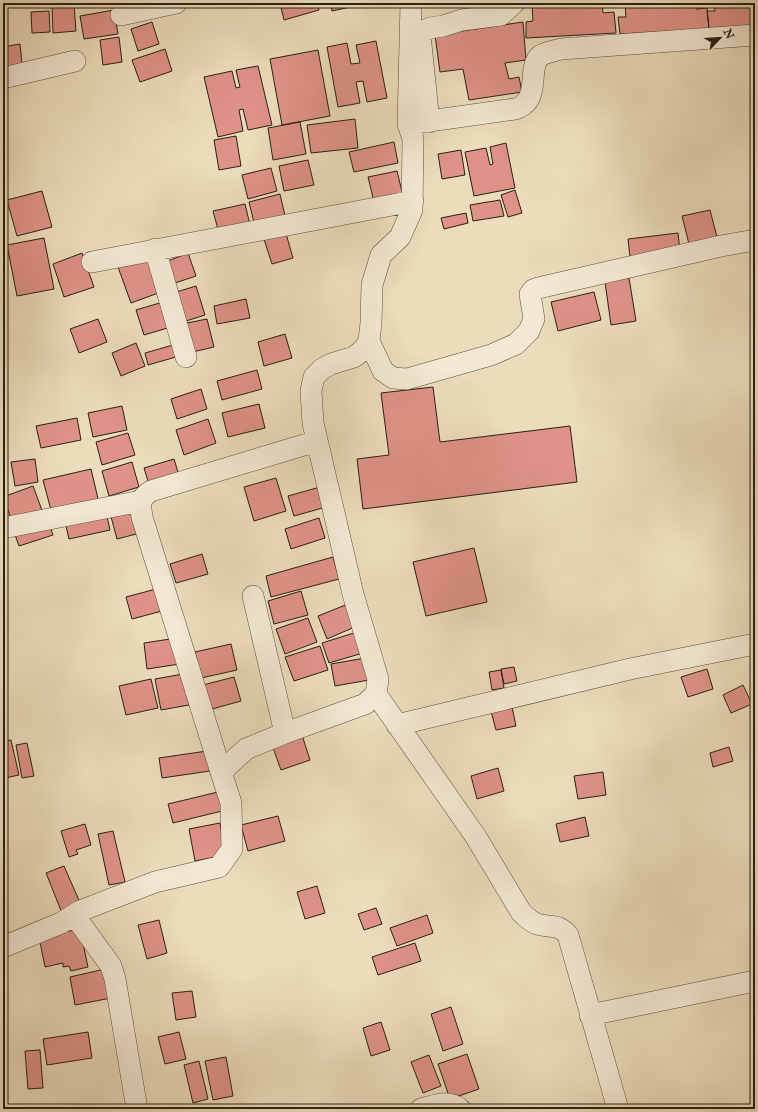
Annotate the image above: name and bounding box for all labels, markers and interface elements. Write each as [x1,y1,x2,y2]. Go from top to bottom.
north arrow [700,18,740,58]
text: N [720,26,737,42]

